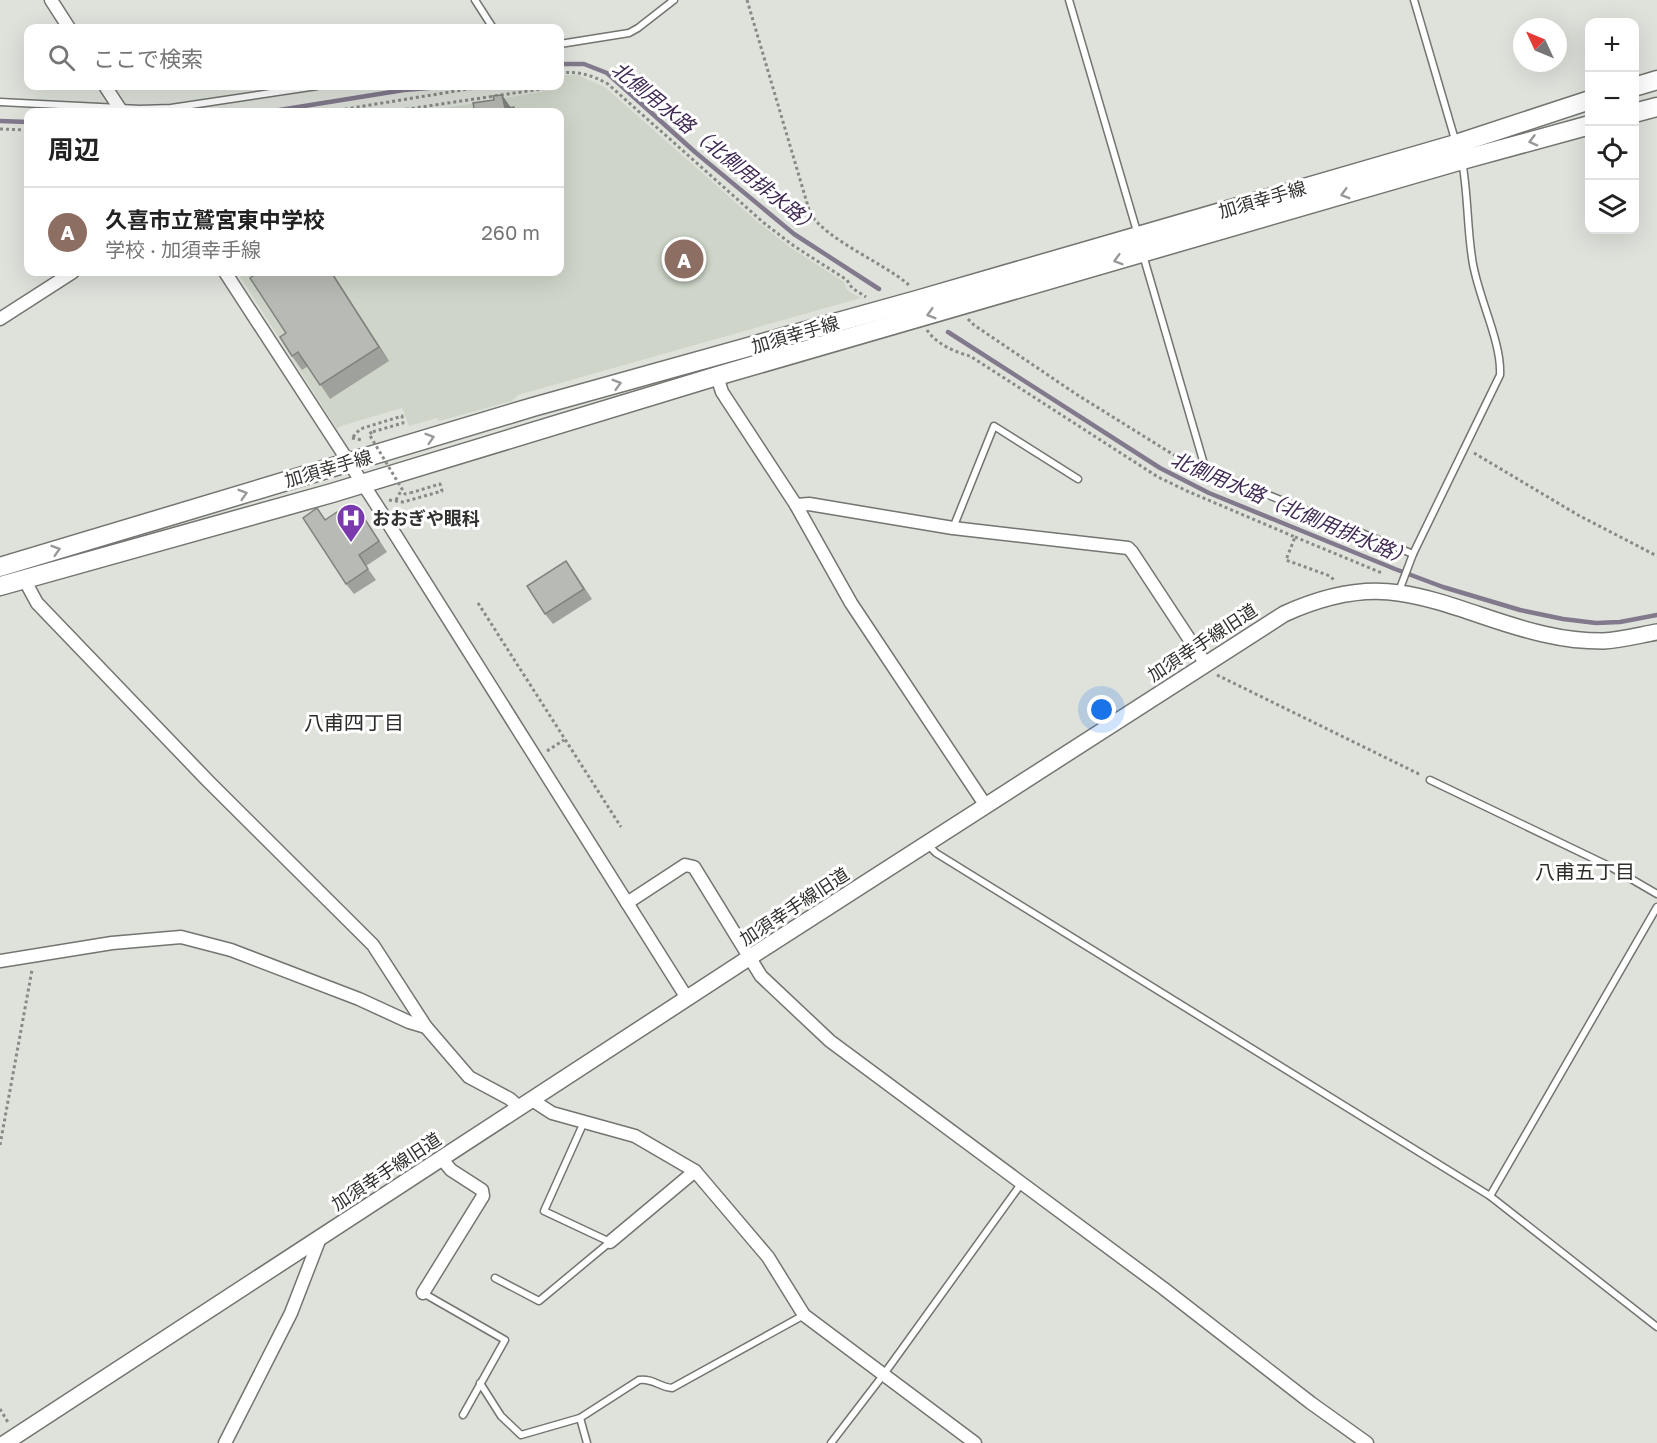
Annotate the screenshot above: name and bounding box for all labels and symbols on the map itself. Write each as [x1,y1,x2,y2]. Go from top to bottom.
north arrow [1513,18,1567,72]
water label: 北側用水路（北側用排水路） [607,56,825,238]
one-way arrow [1528,134,1539,146]
street label: 加須幸手線 [1216,176,1308,222]
one-way arrow [1341,187,1351,199]
pin: A [664,236,704,282]
one-way arrow [1113,253,1124,265]
one-way arrow [926,307,937,319]
street label: 加須幸手線 [749,311,841,357]
one-way arrow [611,379,622,391]
one-way arrow [424,433,435,445]
street label: 加須幸手線 [282,445,374,491]
water label: 北側用水路（北側用排水路） [1168,446,1416,570]
one-way arrow [237,489,248,501]
hospital icon: おおぎや眼科 [335,502,367,544]
place label: おおぎや眼科 [372,507,480,529]
one-way arrow [50,545,61,557]
street label: 加須幸手線旧道 [1143,598,1261,686]
your location [1087,695,1116,724]
district label: 八甫四丁目 [304,710,404,734]
district label: 八甫五丁目 [1535,859,1635,883]
street label: 加須幸手線旧道 [735,862,853,950]
street label: 加須幸手線旧道 [327,1127,445,1215]

